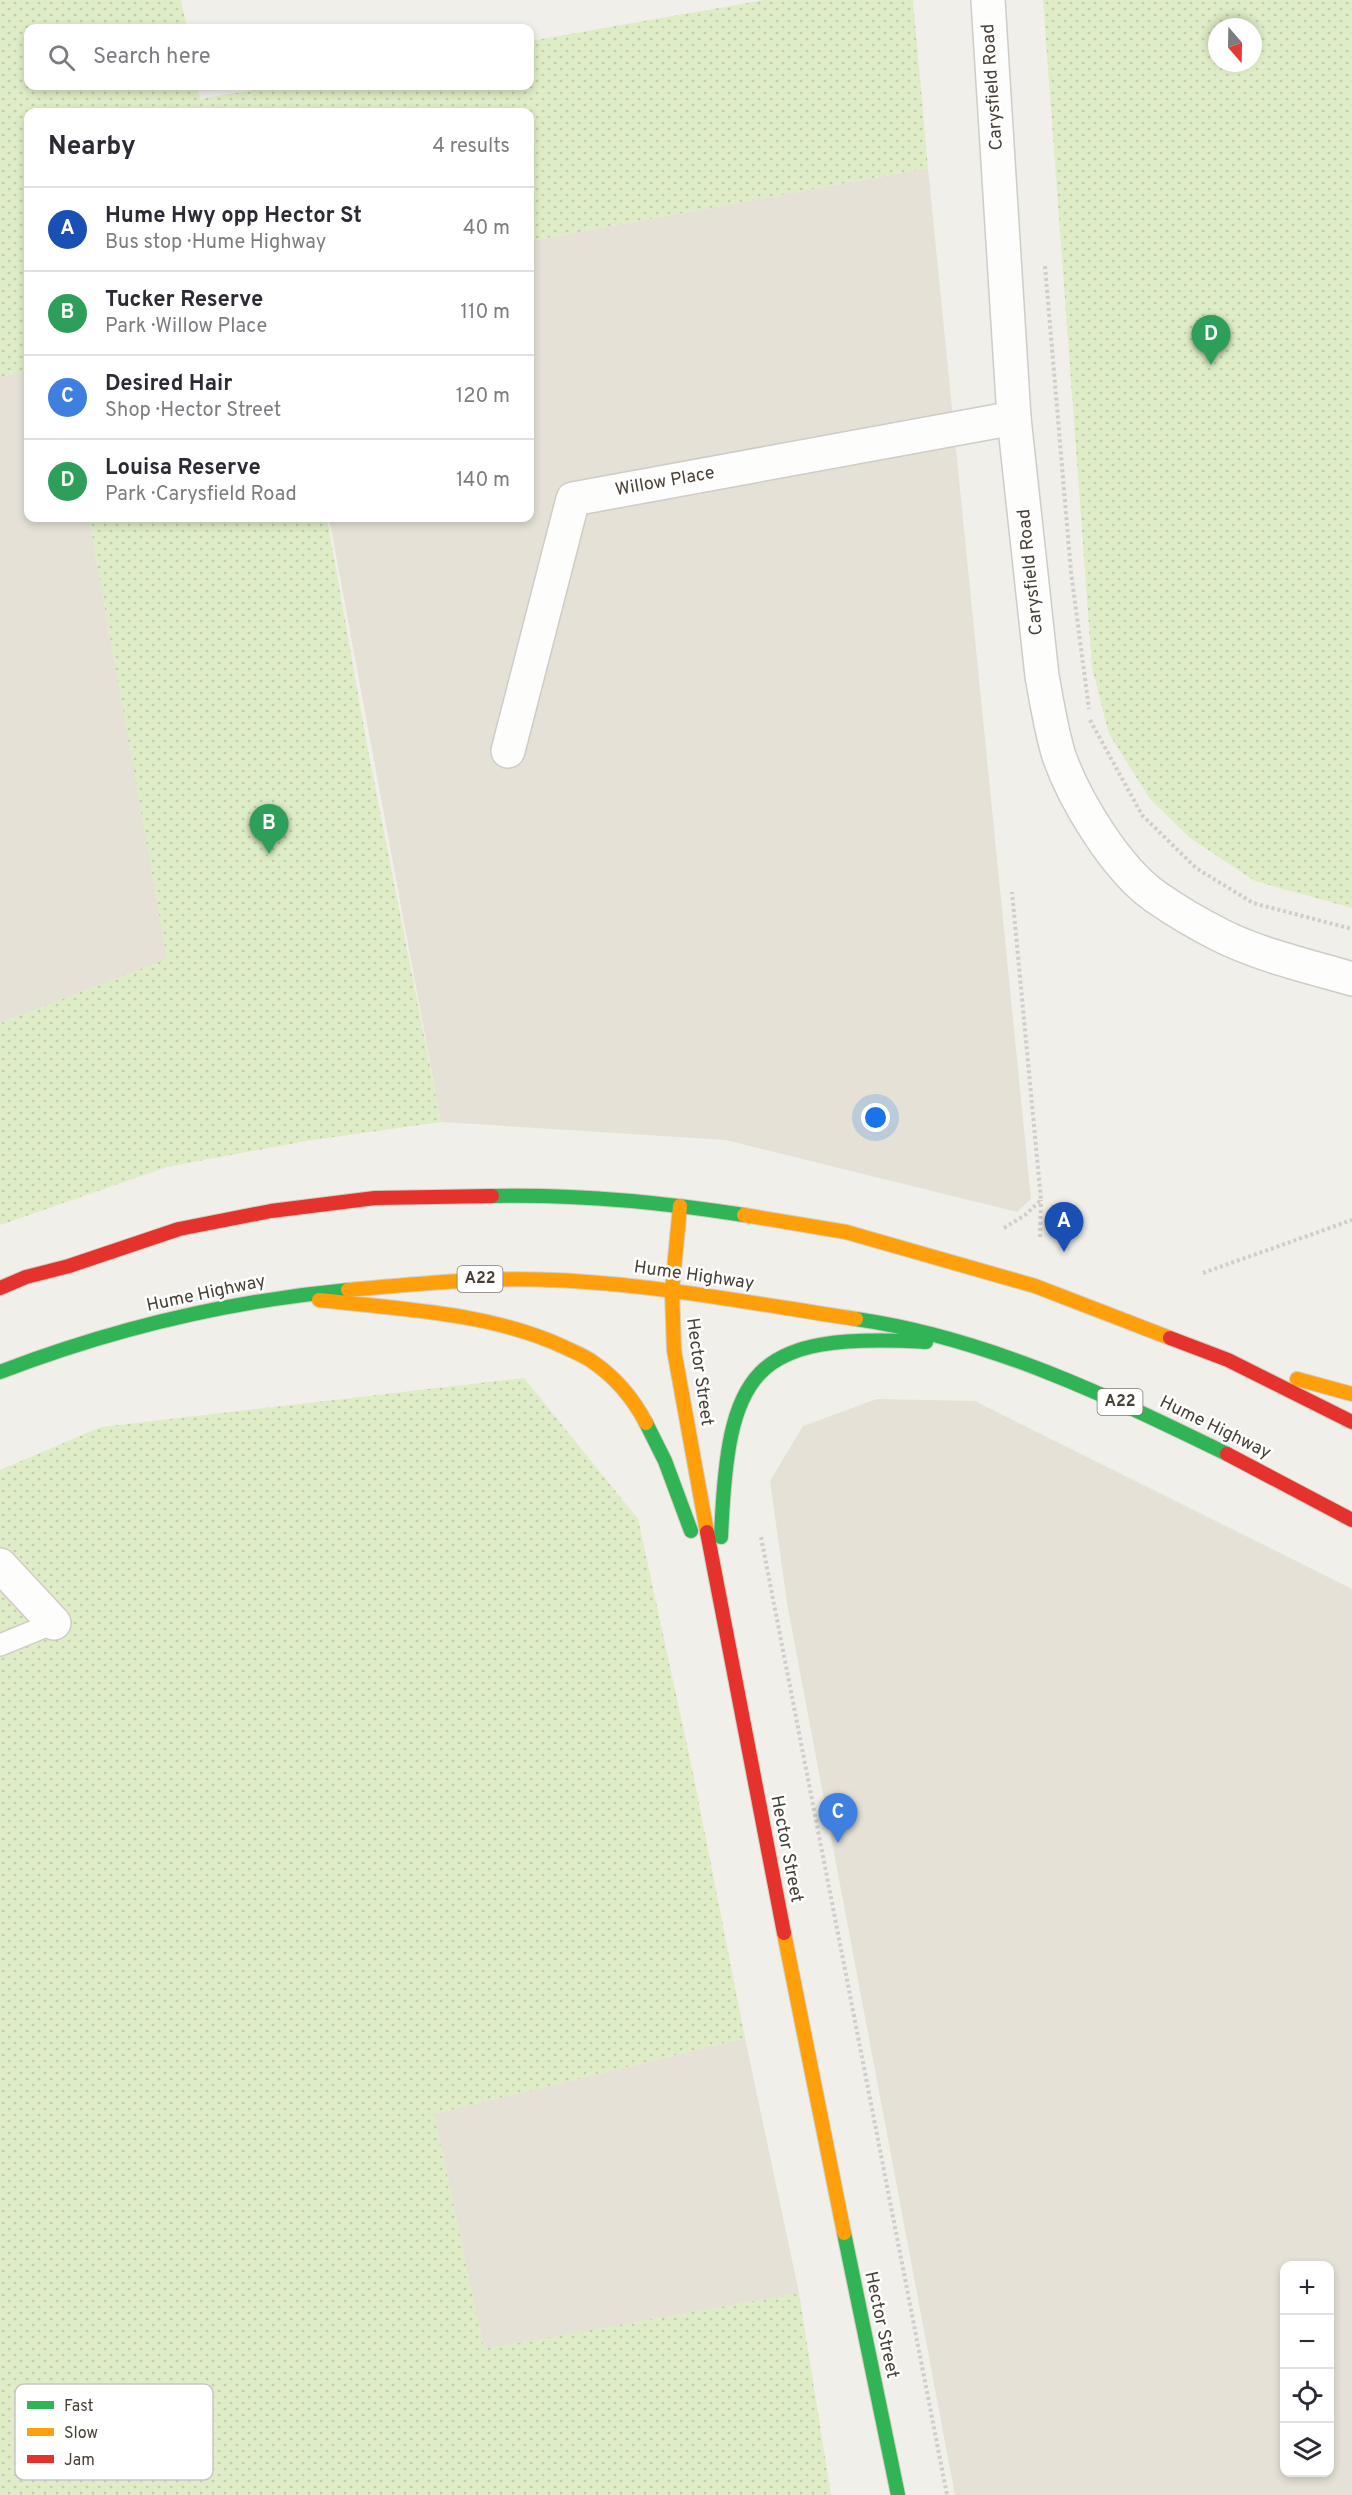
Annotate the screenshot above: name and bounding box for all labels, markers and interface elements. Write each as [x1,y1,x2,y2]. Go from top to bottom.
north arrow [1208,18,1262,72]
street label: Carysfield Road [977,23,1009,151]
search box [24,24,534,90]
icon: search [45,41,78,74]
text: Search here [93,44,211,71]
text: Nearby [48,131,136,164]
text: 4 results [433,134,510,160]
text: Hume Hwy opp Hector St [105,203,362,230]
text: A [60,216,75,242]
text: 40 m [463,216,510,242]
text: Bus stop · Hume Highway [105,230,326,256]
text: Tucker Reserve [105,287,263,314]
text: B [61,300,74,326]
text: 110 m [461,300,510,326]
text: Park · Willow Place [105,314,267,340]
pin: D [1192,316,1230,365]
text: Desired Hair [105,371,232,398]
text: C [61,384,74,410]
text: 120 m [456,384,510,410]
text: Shop · Hector Street [105,398,281,424]
text: Louisa Reserve [105,455,261,482]
street label: Willow Place [613,462,717,502]
text: D [60,468,75,494]
text: 140 m [456,468,510,494]
text: Park · Carysfield Road [105,482,297,508]
street label: Carysfield Road [1013,508,1049,636]
pin: B [250,804,288,854]
your location [861,1103,890,1132]
pin: A [1044,1202,1084,1252]
street label: Hume Highway [632,1256,756,1296]
road number: A22 [458,1266,502,1292]
street label: Hume Highway [144,1270,268,1318]
street label: Hector Street [680,1317,718,1427]
road number: A22 [1098,1389,1142,1415]
street label: Hume Highway [1155,1391,1275,1465]
street label: Hector Street [764,1793,808,1905]
pin: C [818,1794,858,1843]
map controls [1280,2261,1334,2477]
button: + [1280,2261,1334,2315]
street label: Hector Street [858,2269,904,2381]
button: − [1280,2315,1334,2369]
button: locate [1280,2369,1334,2423]
legend [15,2384,213,2480]
text: Fast [64,2397,94,2417]
button: layers [1280,2423,1334,2477]
text: Slow [64,2424,98,2444]
text: Jam [64,2451,95,2471]

